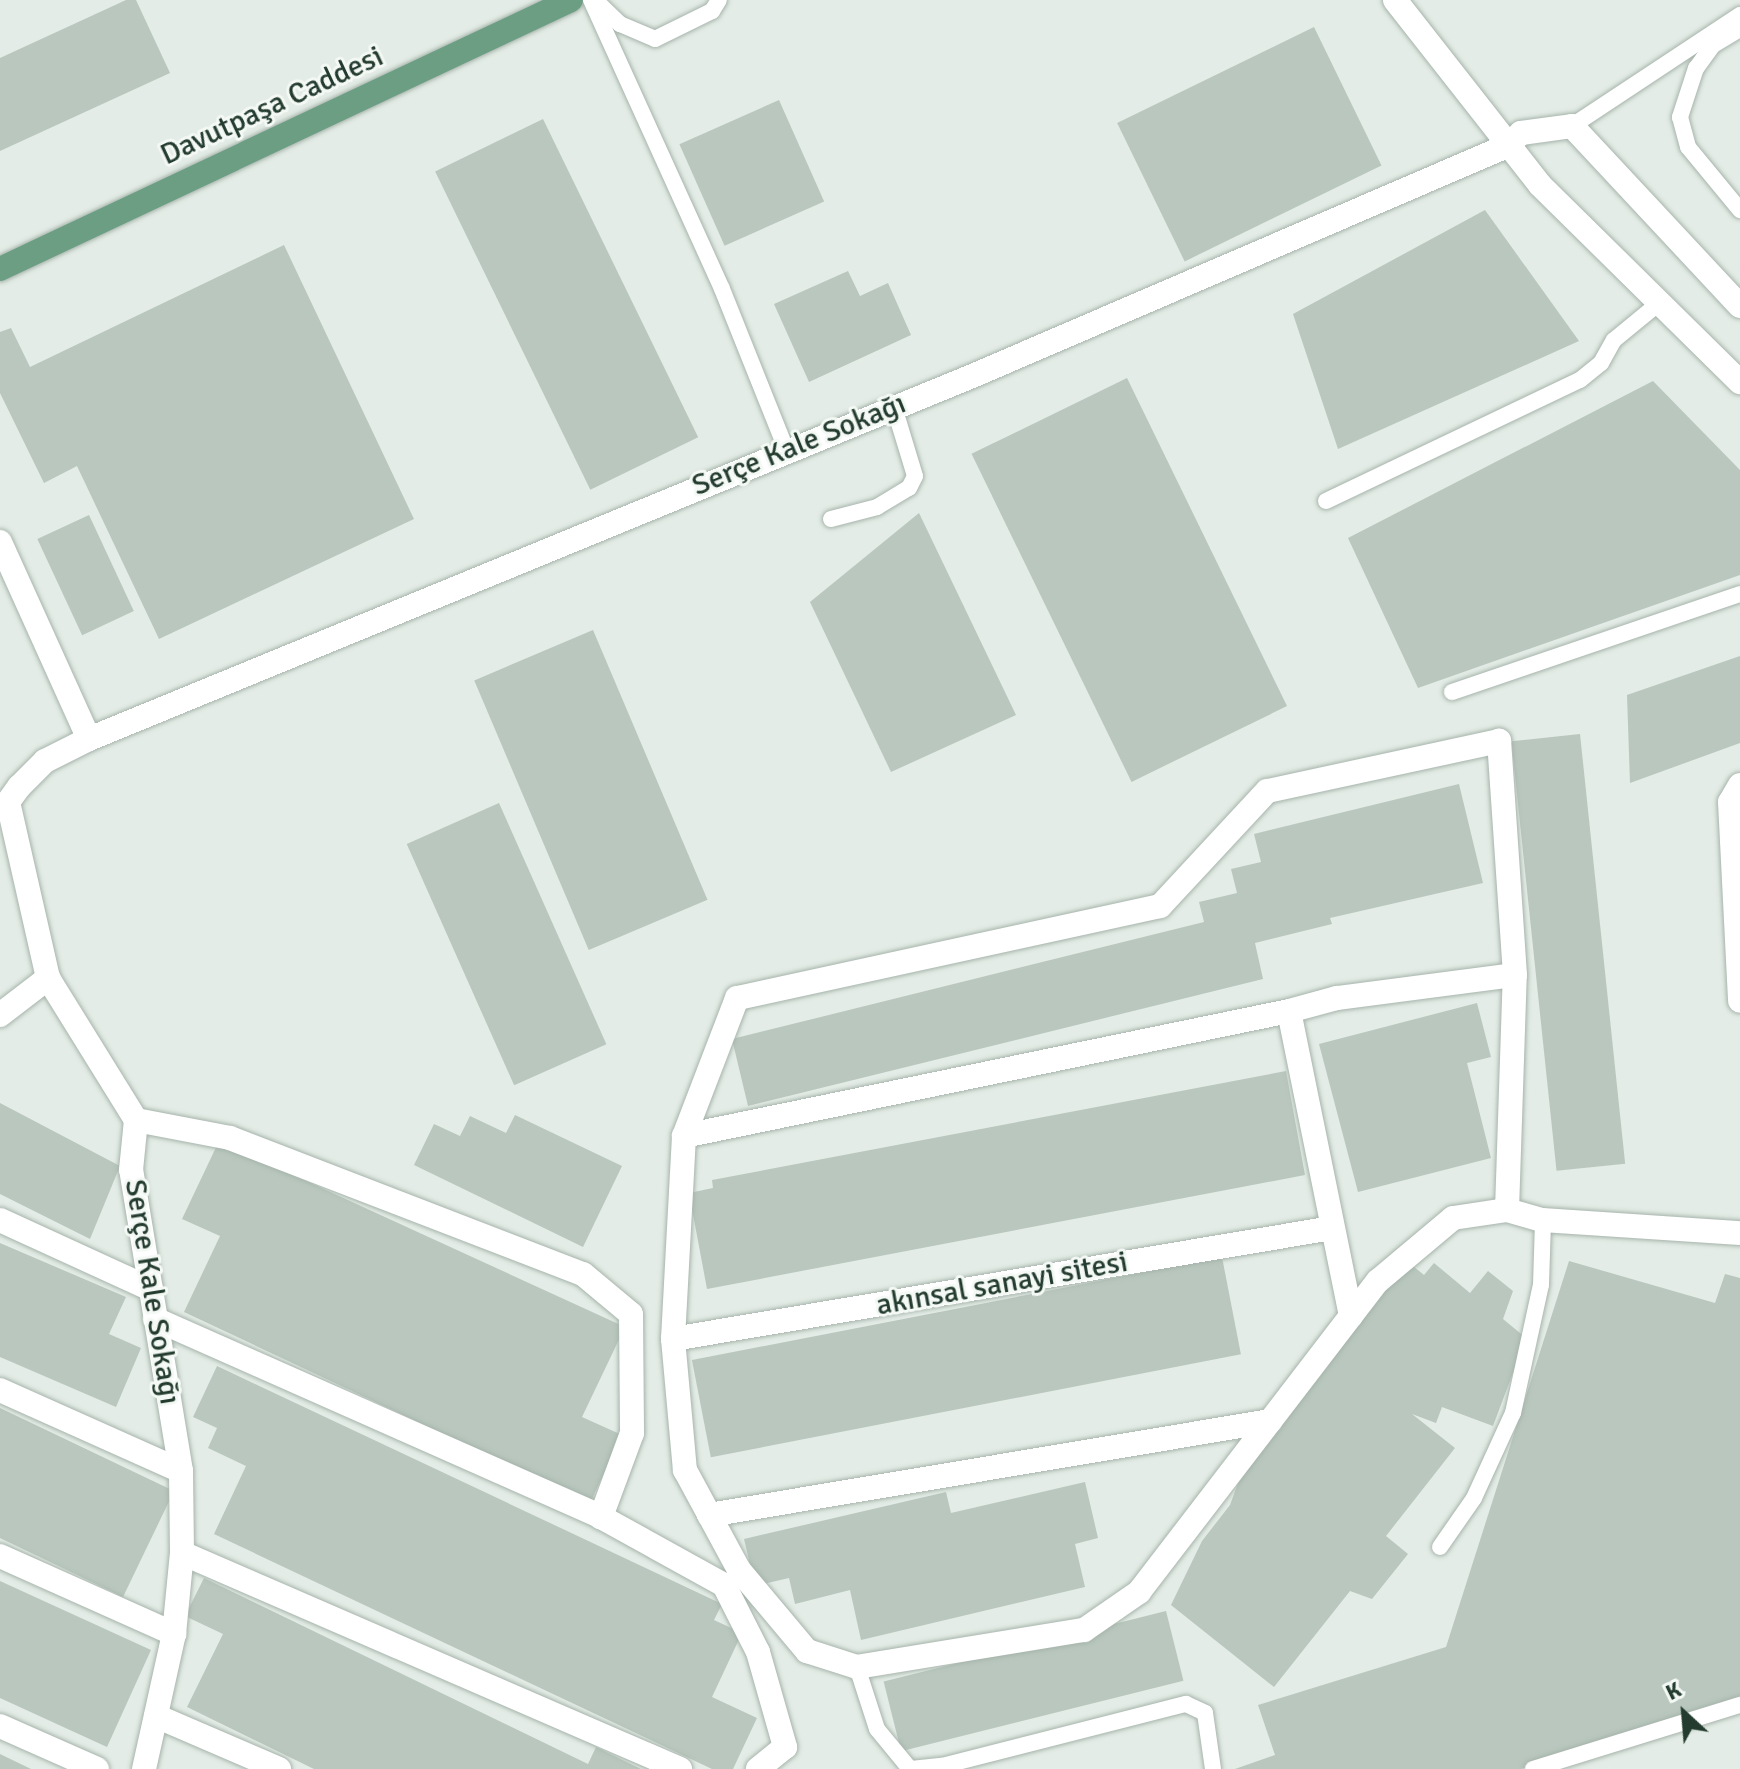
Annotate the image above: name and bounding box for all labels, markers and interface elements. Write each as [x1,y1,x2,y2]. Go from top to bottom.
street label: Davutpaşa Caddesi [155,39,389,173]
street label: Serçe Kale Sokağı [687,386,911,504]
street label: Serçe Kale Sokağı [116,1177,188,1407]
street label: akınsal sanayi sitesi [874,1244,1130,1324]
north arrow [1644,1673,1724,1753]
text: K [1661,1676,1685,1706]

